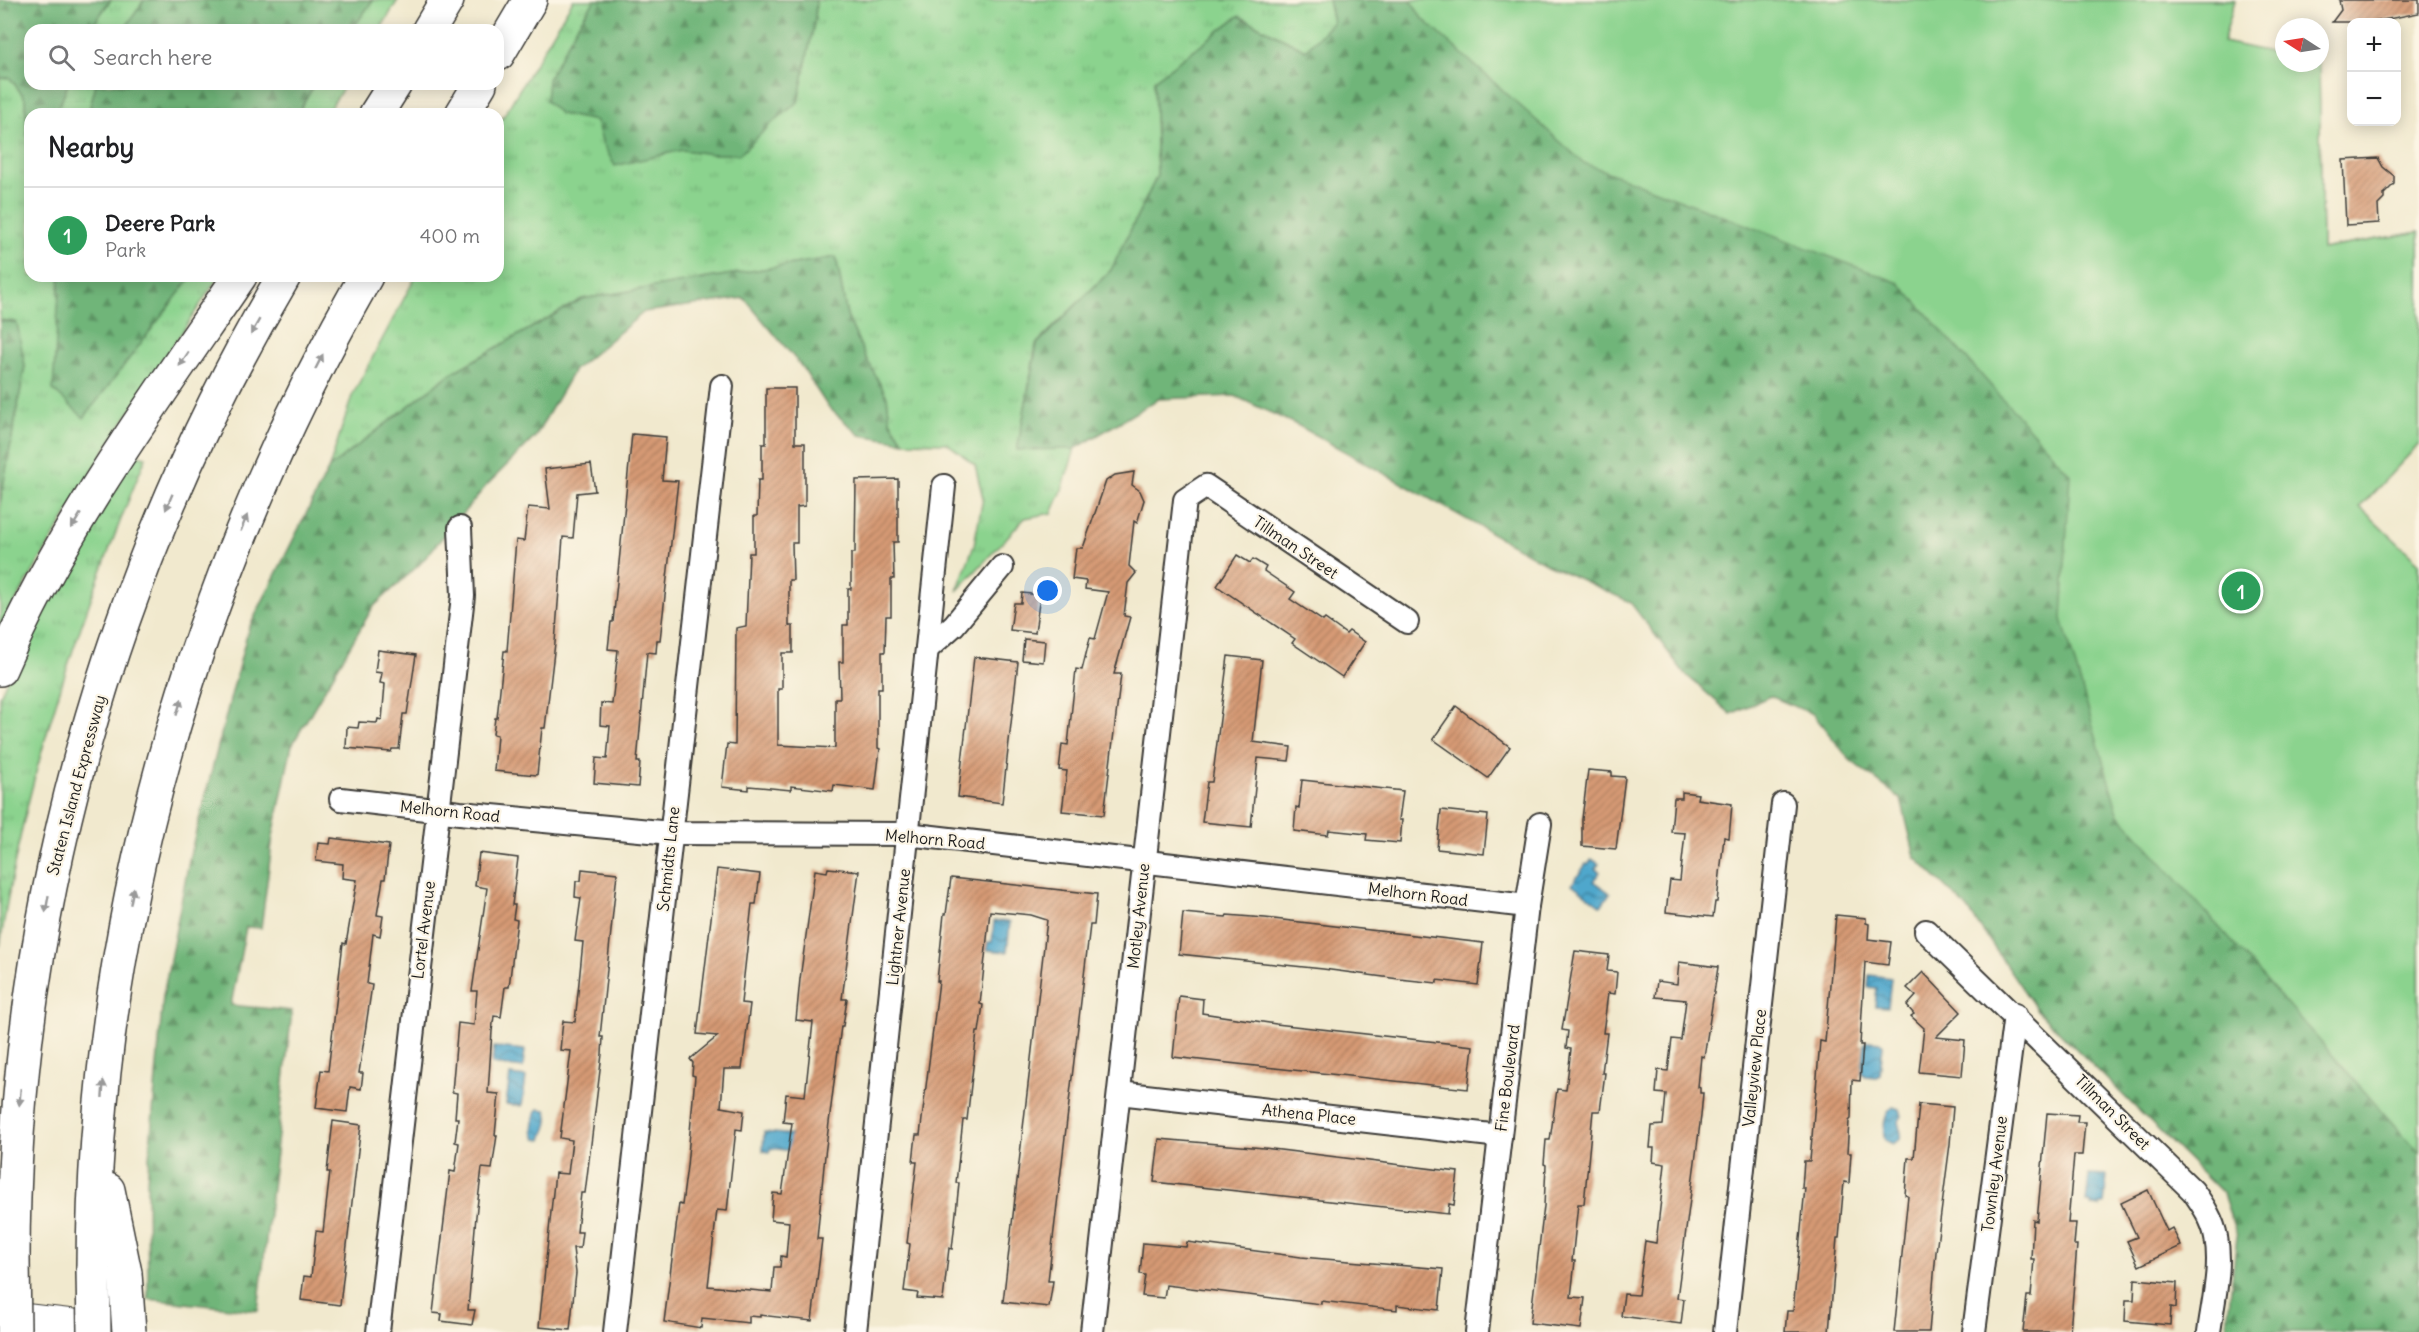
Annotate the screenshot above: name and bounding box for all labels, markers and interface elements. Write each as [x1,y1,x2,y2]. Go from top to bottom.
north arrow [2275,18,2329,72]
map controls [2347,18,2401,126]
button: + [2347,18,2401,72]
search box [24,24,504,90]
icon: search [45,41,78,74]
text: Search here [93,43,212,71]
button: − [2347,72,2401,126]
text: Nearby [48,131,134,164]
text: Deere Park [105,209,215,237]
text: 1 [64,223,71,248]
text: 400 m [420,223,480,248]
text: Park [105,237,146,262]
one-way arrow [250,318,260,335]
one-way arrow [178,351,190,367]
one-way arrow [314,354,324,371]
one-way arrow [164,493,174,511]
street label: Tillman Street [1250,511,1343,583]
one-way arrow [70,513,81,530]
one-way arrow [240,514,250,532]
pin: 1 [2222,568,2260,614]
your location [1033,576,1062,605]
street label: Staten Island Expressway [42,693,110,877]
one-way arrow [175,698,184,716]
street label: Melhorn Road [399,796,501,826]
street label: Schmidts Lane [653,806,683,912]
street label: Melhorn Road [884,825,986,853]
street label: Motley Avenue [1123,862,1153,970]
street label: Lightner Avenue [882,867,914,987]
street label: Melhorn Road [1367,878,1469,910]
street label: Lortel Avenue [407,880,439,980]
one-way arrow [128,886,137,905]
one-way arrow [42,894,51,913]
street label: Valleyview Place [1738,1008,1770,1128]
street label: Fine Boulevard [1490,1023,1524,1133]
street label: Tillman Street [2071,1070,2155,1154]
one-way arrow [98,1079,108,1098]
one-way arrow [15,1087,25,1106]
street label: Athena Place [1261,1099,1357,1129]
street label: Townley Avenue [1977,1115,2011,1233]

